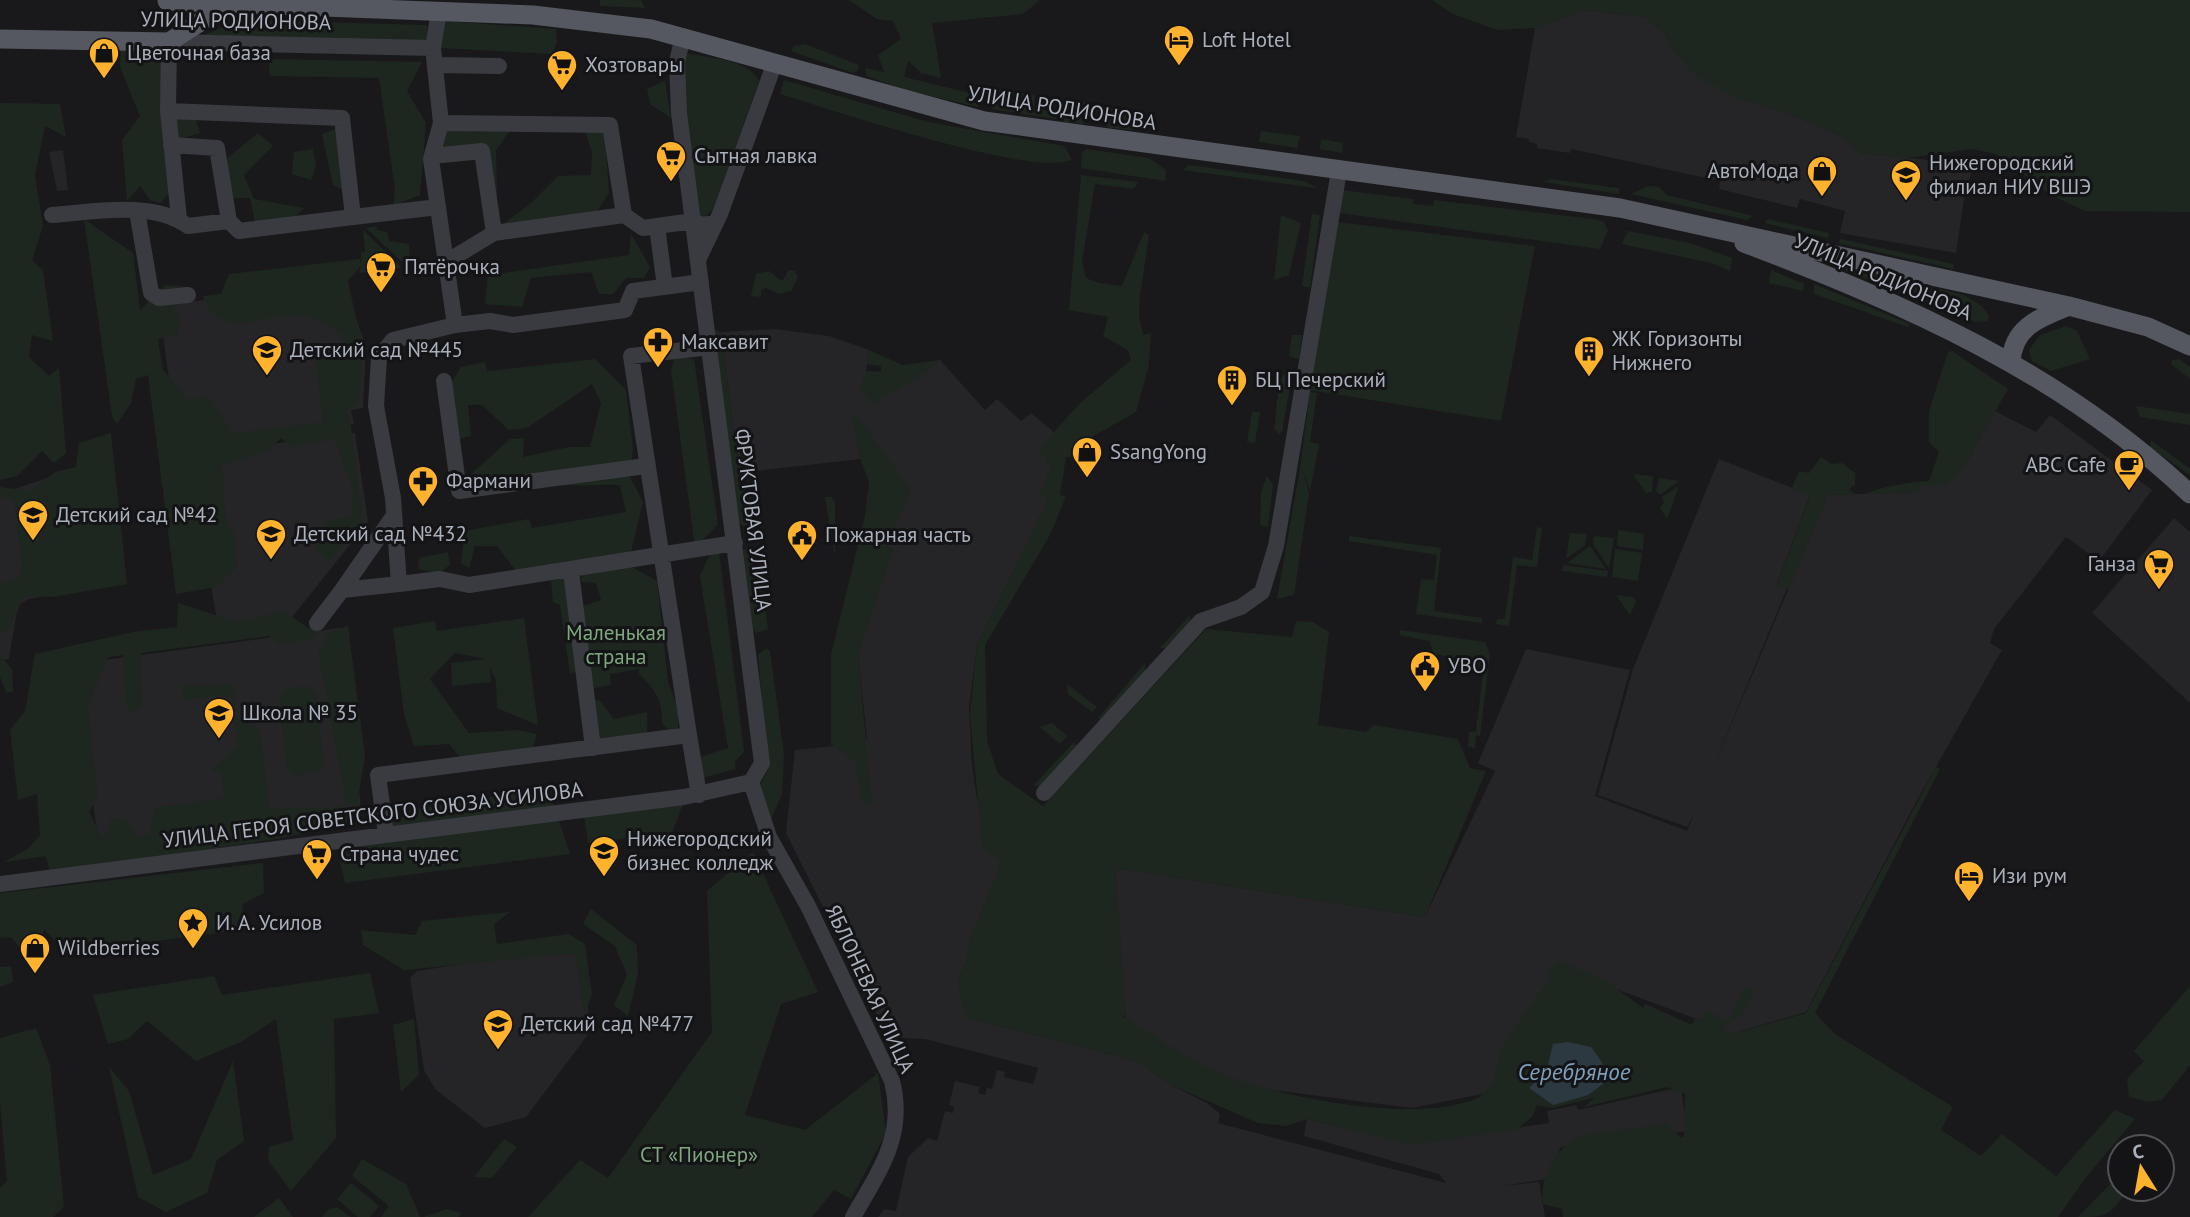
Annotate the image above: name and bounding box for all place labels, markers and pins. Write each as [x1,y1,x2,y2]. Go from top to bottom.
hotel icon: Loft Hotel [1162,23,1196,67]
place label: Loft Hotel [1202,26,1291,53]
shop icon: Цветочная база [87,36,121,80]
place label: Цветочная база [127,39,271,66]
supermarket icon: Хозтовары [545,48,579,92]
place label: Хозтовары [585,51,683,78]
supermarket icon: Сытная лавка [654,139,688,183]
place label: Сытная лавка [694,142,817,169]
place label: Нижегородский филиал НИУ ВШЭ [1929,149,2091,200]
shop icon: АвтоМода [1805,154,1839,198]
place label: АвтоМода [1707,157,1799,184]
school or university icon: Нижегородский филиал НИУ ВШЭ [1889,158,1923,202]
supermarket icon: Пятёрочка [364,250,398,294]
place label: Пятёрочка [404,253,500,280]
pharmacy icon: Максавит [641,325,675,369]
place label: ЖК Горизонты Нижнего [1611,325,1742,376]
place label: Максавит [681,328,769,355]
school or university icon: Детский сад №445 [250,333,284,377]
building icon: ЖК Горизонты Нижнего [1572,334,1606,378]
place label: Детский сад №445 [290,336,463,363]
building icon: БЦ Печерский [1215,363,1249,407]
place label: БЦ Печерский [1255,366,1386,393]
shop icon: SsangYong [1070,435,1104,479]
place label: SsangYong [1110,438,1207,465]
cafe icon: АВС Cafe [2112,448,2146,492]
place label: АВС Cafe [2026,451,2106,478]
pharmacy icon: Фармани [406,464,440,508]
place label: Фармани [446,467,531,494]
school or university icon: Детский сад №42 [16,498,50,542]
place label: Детский сад №42 [56,501,218,528]
school or university icon: Детский сад №432 [254,517,288,561]
public building icon: Пожарная часть [785,518,819,562]
place label: Детский сад №432 [294,520,467,547]
place label: Пожарная часть [825,521,971,548]
supermarket icon: Ганза [2142,547,2176,591]
place label: Ганза [2088,550,2136,577]
public building icon: УВО [1408,649,1442,693]
place label: УВО [1448,652,1486,679]
school or university icon: Школа № 35 [202,696,236,740]
place label: Школа № 35 [242,699,358,726]
place label: Нижегородский бизнес колледж [627,825,773,876]
school or university icon: Нижегородский бизнес колледж [587,834,621,878]
supermarket icon: Страна чудес [300,837,334,881]
place label: Страна чудес [340,840,459,867]
hotel icon: Изи рум [1952,859,1986,903]
place label: Изи рум [1992,862,2067,889]
place icon: И. А. Усилов [176,906,210,950]
place label: И. А. Усилов [216,909,322,936]
shop icon: Wildberries [18,931,52,975]
place label: Wildberries [58,934,160,961]
school or university icon: Детский сад №477 [481,1007,515,1051]
place label: Детский сад №477 [521,1010,694,1037]

